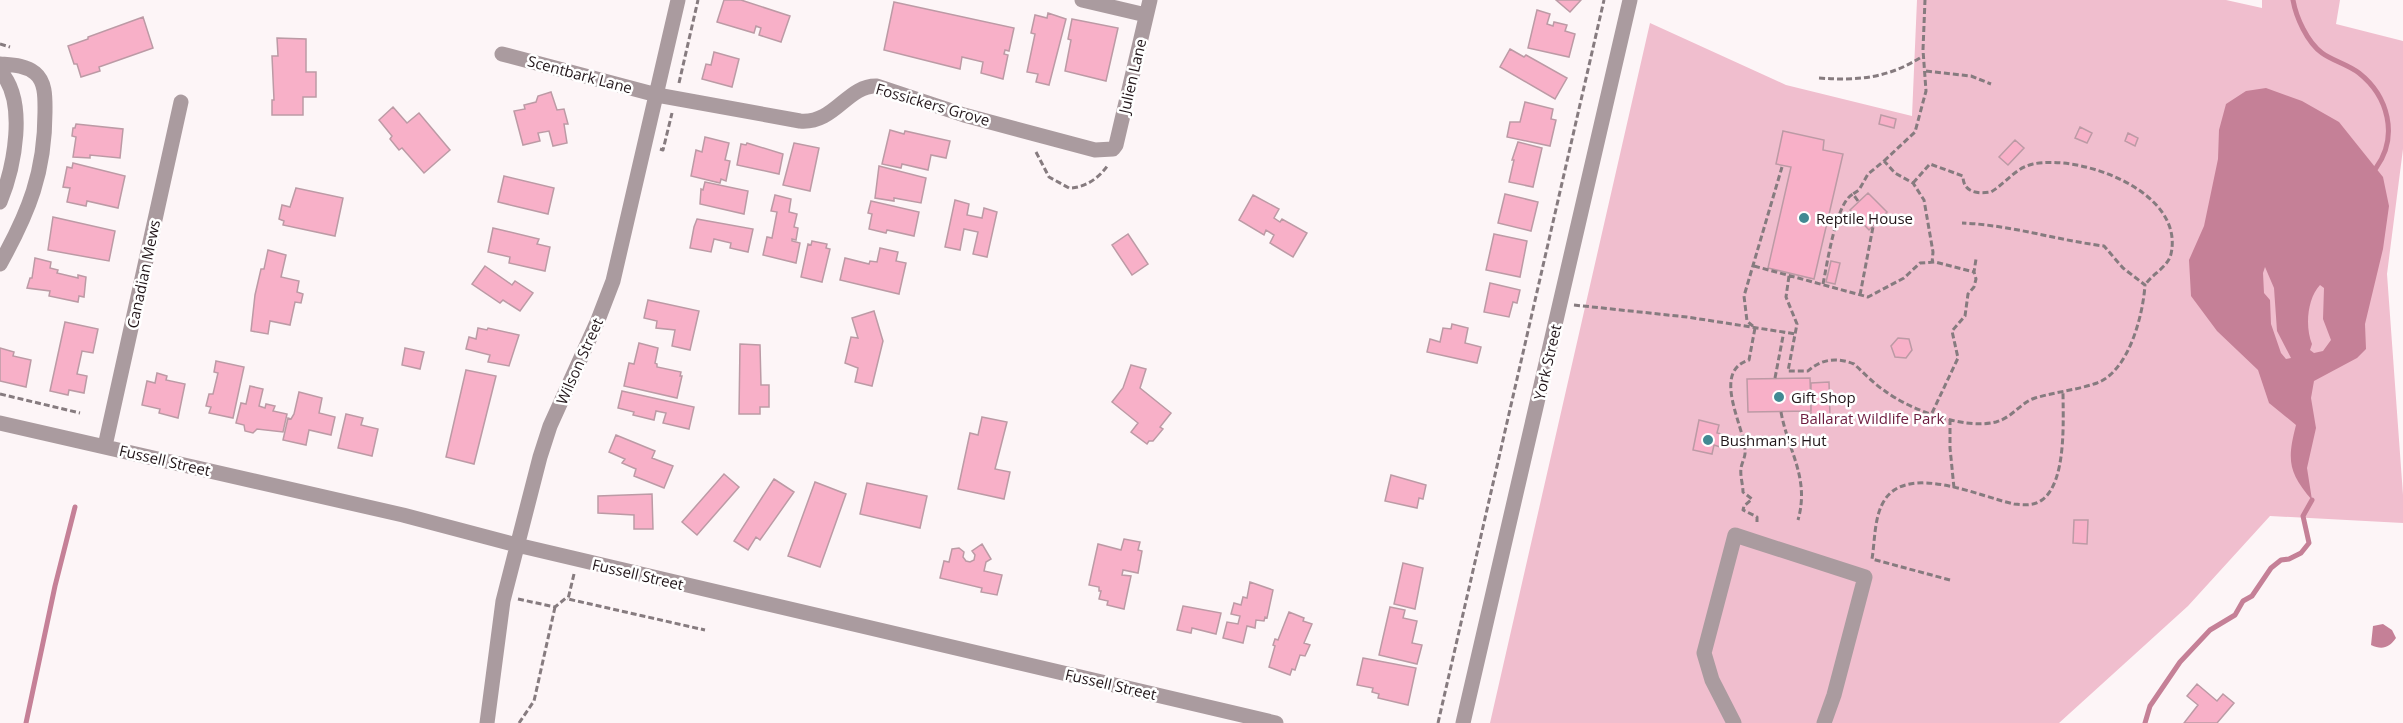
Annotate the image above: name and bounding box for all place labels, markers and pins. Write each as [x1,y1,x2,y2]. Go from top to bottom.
place label: Reptile House [1816,208,1913,228]
marker: Reptile House [1797,211,1811,225]
place label: Gift Shop [1791,387,1856,407]
marker: Gift Shop [1772,390,1786,404]
place label: Bushman's Hut [1720,430,1827,450]
marker: Bushman's Hut [1701,433,1715,447]

